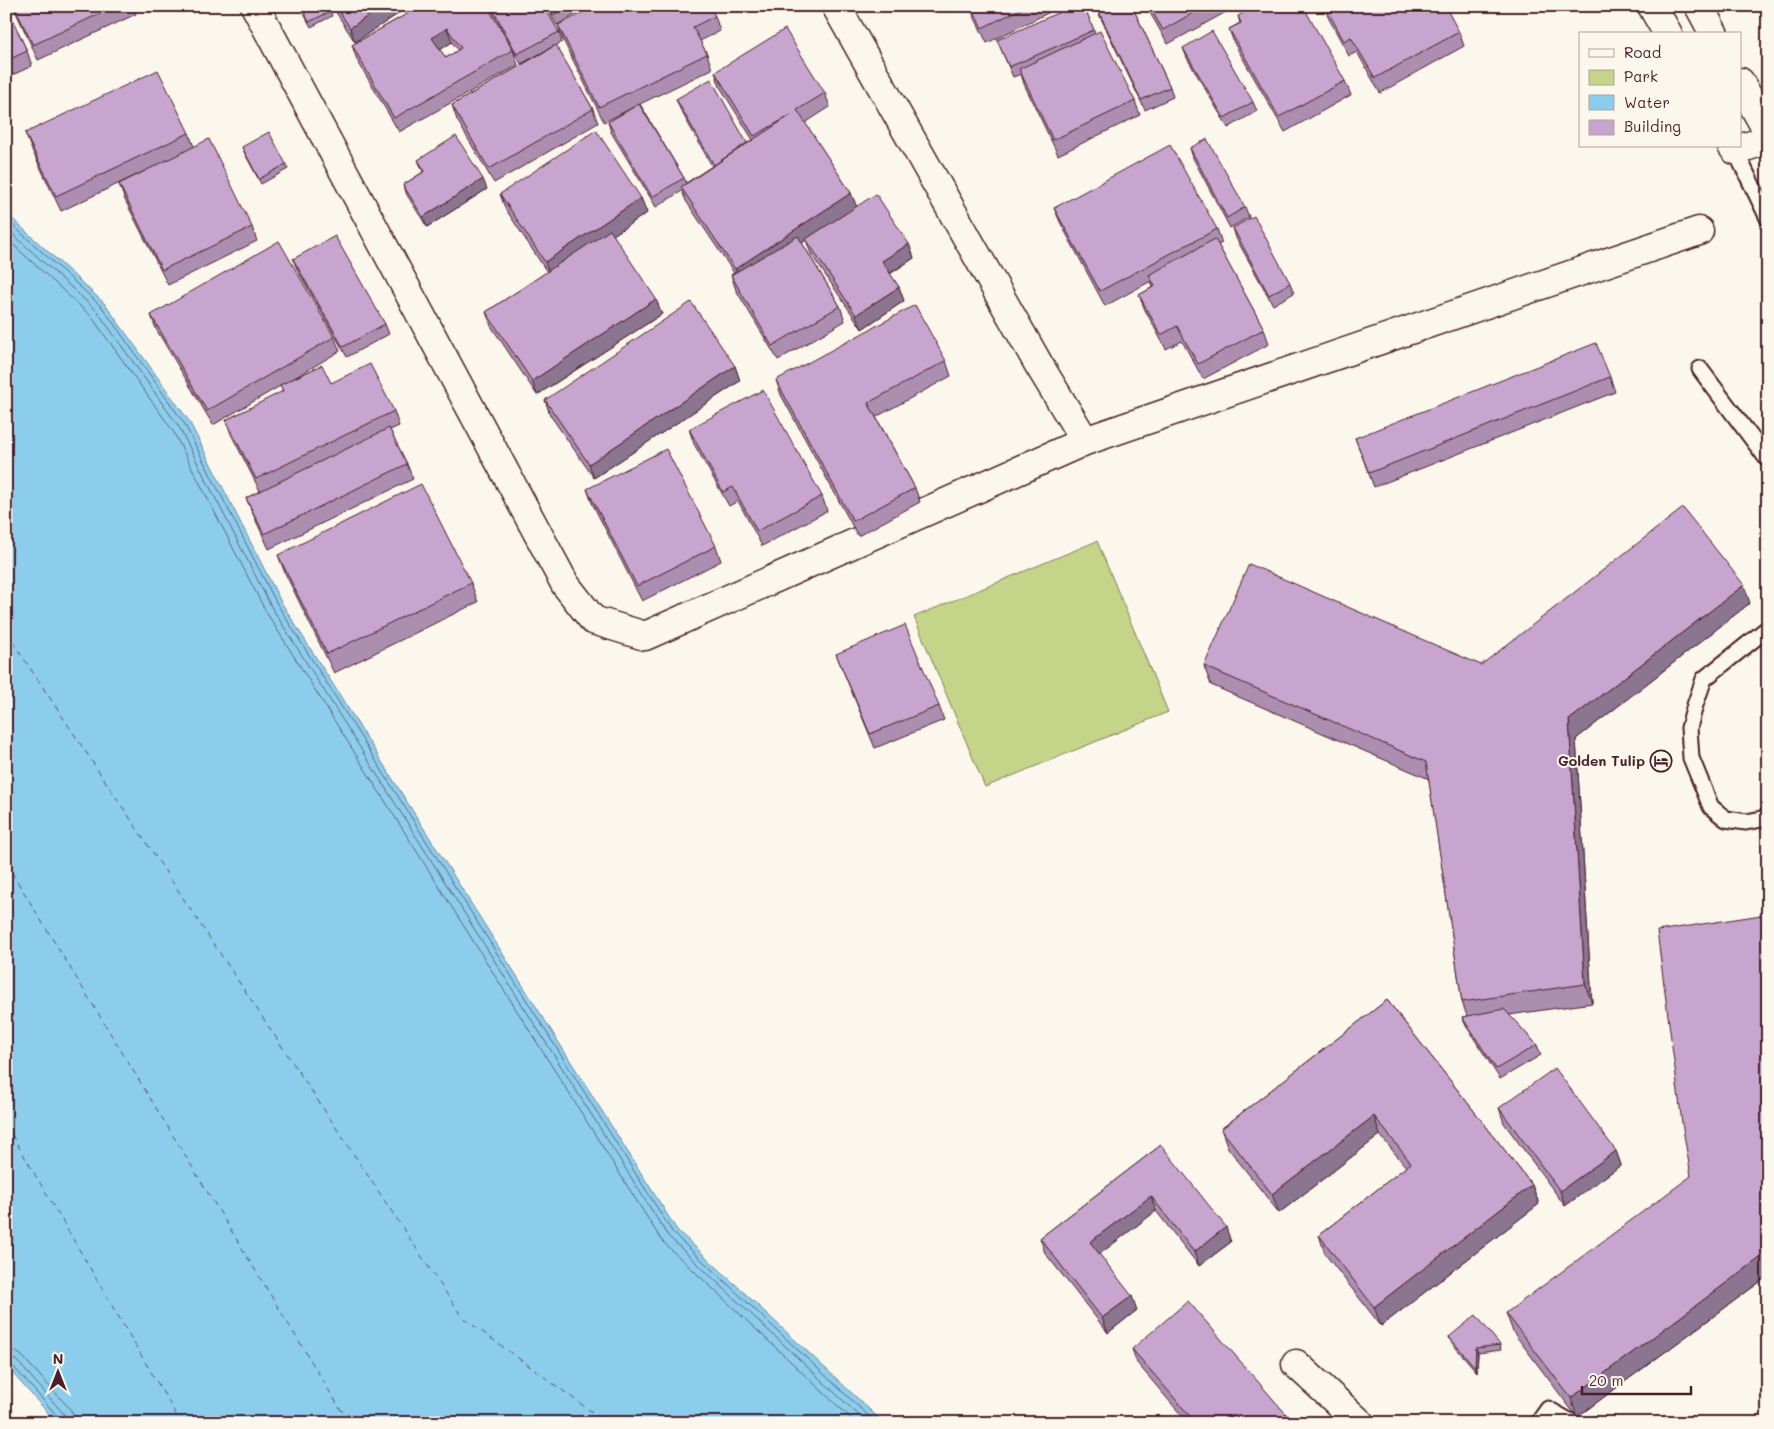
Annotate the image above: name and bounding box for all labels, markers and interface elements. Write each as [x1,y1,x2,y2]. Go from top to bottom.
legend [1579,32,1742,148]
text: Road [1624,42,1661,62]
text: Park [1624,66,1658,86]
text: Water [1624,92,1670,112]
text: Building [1624,116,1681,136]
hotel icon: Golden Tulip [1649,749,1673,773]
place label: Golden Tulip [1558,751,1645,770]
north arrow [32,1346,82,1396]
text: N [53,1349,63,1368]
scale bar [1582,1364,1690,1396]
text: 20 m [1589,1370,1623,1390]

